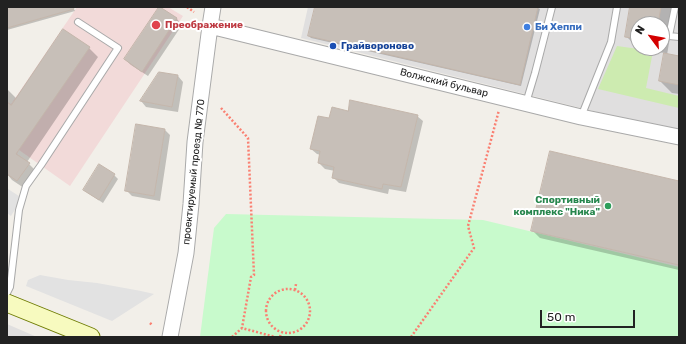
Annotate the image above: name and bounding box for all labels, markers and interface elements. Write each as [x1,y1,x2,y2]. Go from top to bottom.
north arrow [630,16,670,56]
marker: Преображение [150,19,162,31]
place label: Преображение [165,19,243,31]
place label: Би Хеппи [535,21,582,33]
marker: Би Хеппи [522,22,532,32]
text: N [633,23,648,37]
place label: Грайвороново [341,40,414,52]
marker: Грайвороново [328,41,338,51]
street label: Волжский бульвар [399,66,489,100]
street label: проектируемый проезд № 770 [180,99,208,245]
place label: Спортивный комплекс "Ника" [514,194,600,218]
marker: Спортивный комплекс "Ника" [603,201,613,211]
scale bar [542,302,637,328]
text: 50 m [547,310,575,324]

